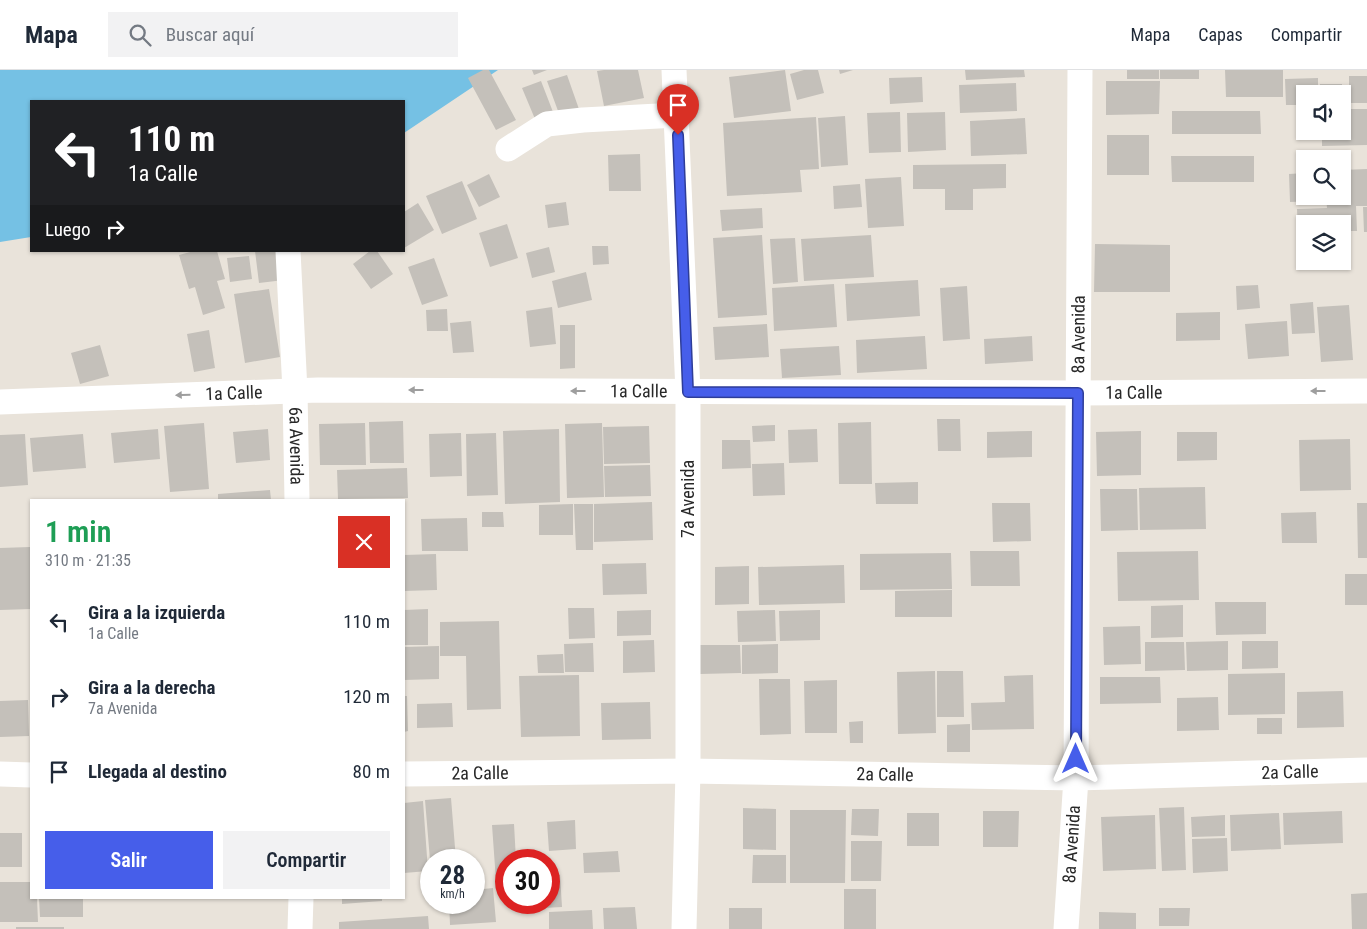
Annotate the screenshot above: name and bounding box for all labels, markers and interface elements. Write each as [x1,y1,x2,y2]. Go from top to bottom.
search box [108,12,458,57]
text: Mapa [25,21,78,49]
icon: search [126,21,154,49]
text: Buscar aquí [166,23,254,46]
text: Mapa [1131,24,1170,45]
text: Capas [1198,24,1243,45]
text: Compartir [1271,24,1342,45]
pin [657,84,699,135]
map controls [1296,85,1351,270]
button: sound [1296,85,1351,140]
icon: arrive [664,91,692,119]
text: 110 m [128,119,215,160]
icon: left [45,120,110,185]
button: search [1296,150,1351,205]
text: 1a Calle [128,161,198,186]
icon: right [101,215,129,243]
button: layers [1296,215,1351,270]
text: Luego [45,218,91,241]
street label: 8a Avenida [1067,295,1089,373]
street label: 1a Calle [610,380,667,401]
street label: 1a Calle [205,381,263,404]
street label: 1a Calle [1105,381,1162,403]
one-way arrow [408,386,424,394]
one-way arrow [570,387,586,395]
one-way arrow [1310,387,1326,395]
one-way arrow [175,392,191,400]
street label: 6a Avenida [285,407,308,485]
street label: 7a Avenida [677,460,698,538]
text: 1 min [45,514,111,549]
button: close [338,516,390,568]
text: 310 m · 21:35 [45,551,131,570]
text: Gira a la izquierda [88,601,225,624]
icon: left [45,608,73,636]
text: 110 m [343,610,390,633]
text: 1a Calle [88,624,139,643]
text: Gira a la derecha [88,676,215,699]
icon: right [45,683,73,711]
text: 120 m [343,685,390,708]
text: 7a Avenida [88,699,157,718]
position arrow [1049,732,1101,784]
icon: arrive [45,758,73,786]
text: Llegada al destino [88,760,227,783]
text: 80 m [353,760,390,783]
street label: 2a Calle [1261,760,1319,783]
street label: 2a Calle [451,762,509,783]
street label: 2a Calle [856,763,914,785]
street label: 8a Avenida [1058,805,1084,884]
button: Salir [45,831,213,889]
button: Compartir [223,831,390,889]
speed limit sign: 30 [495,849,560,914]
text: 28 [440,861,465,890]
text: km/h [440,887,465,901]

